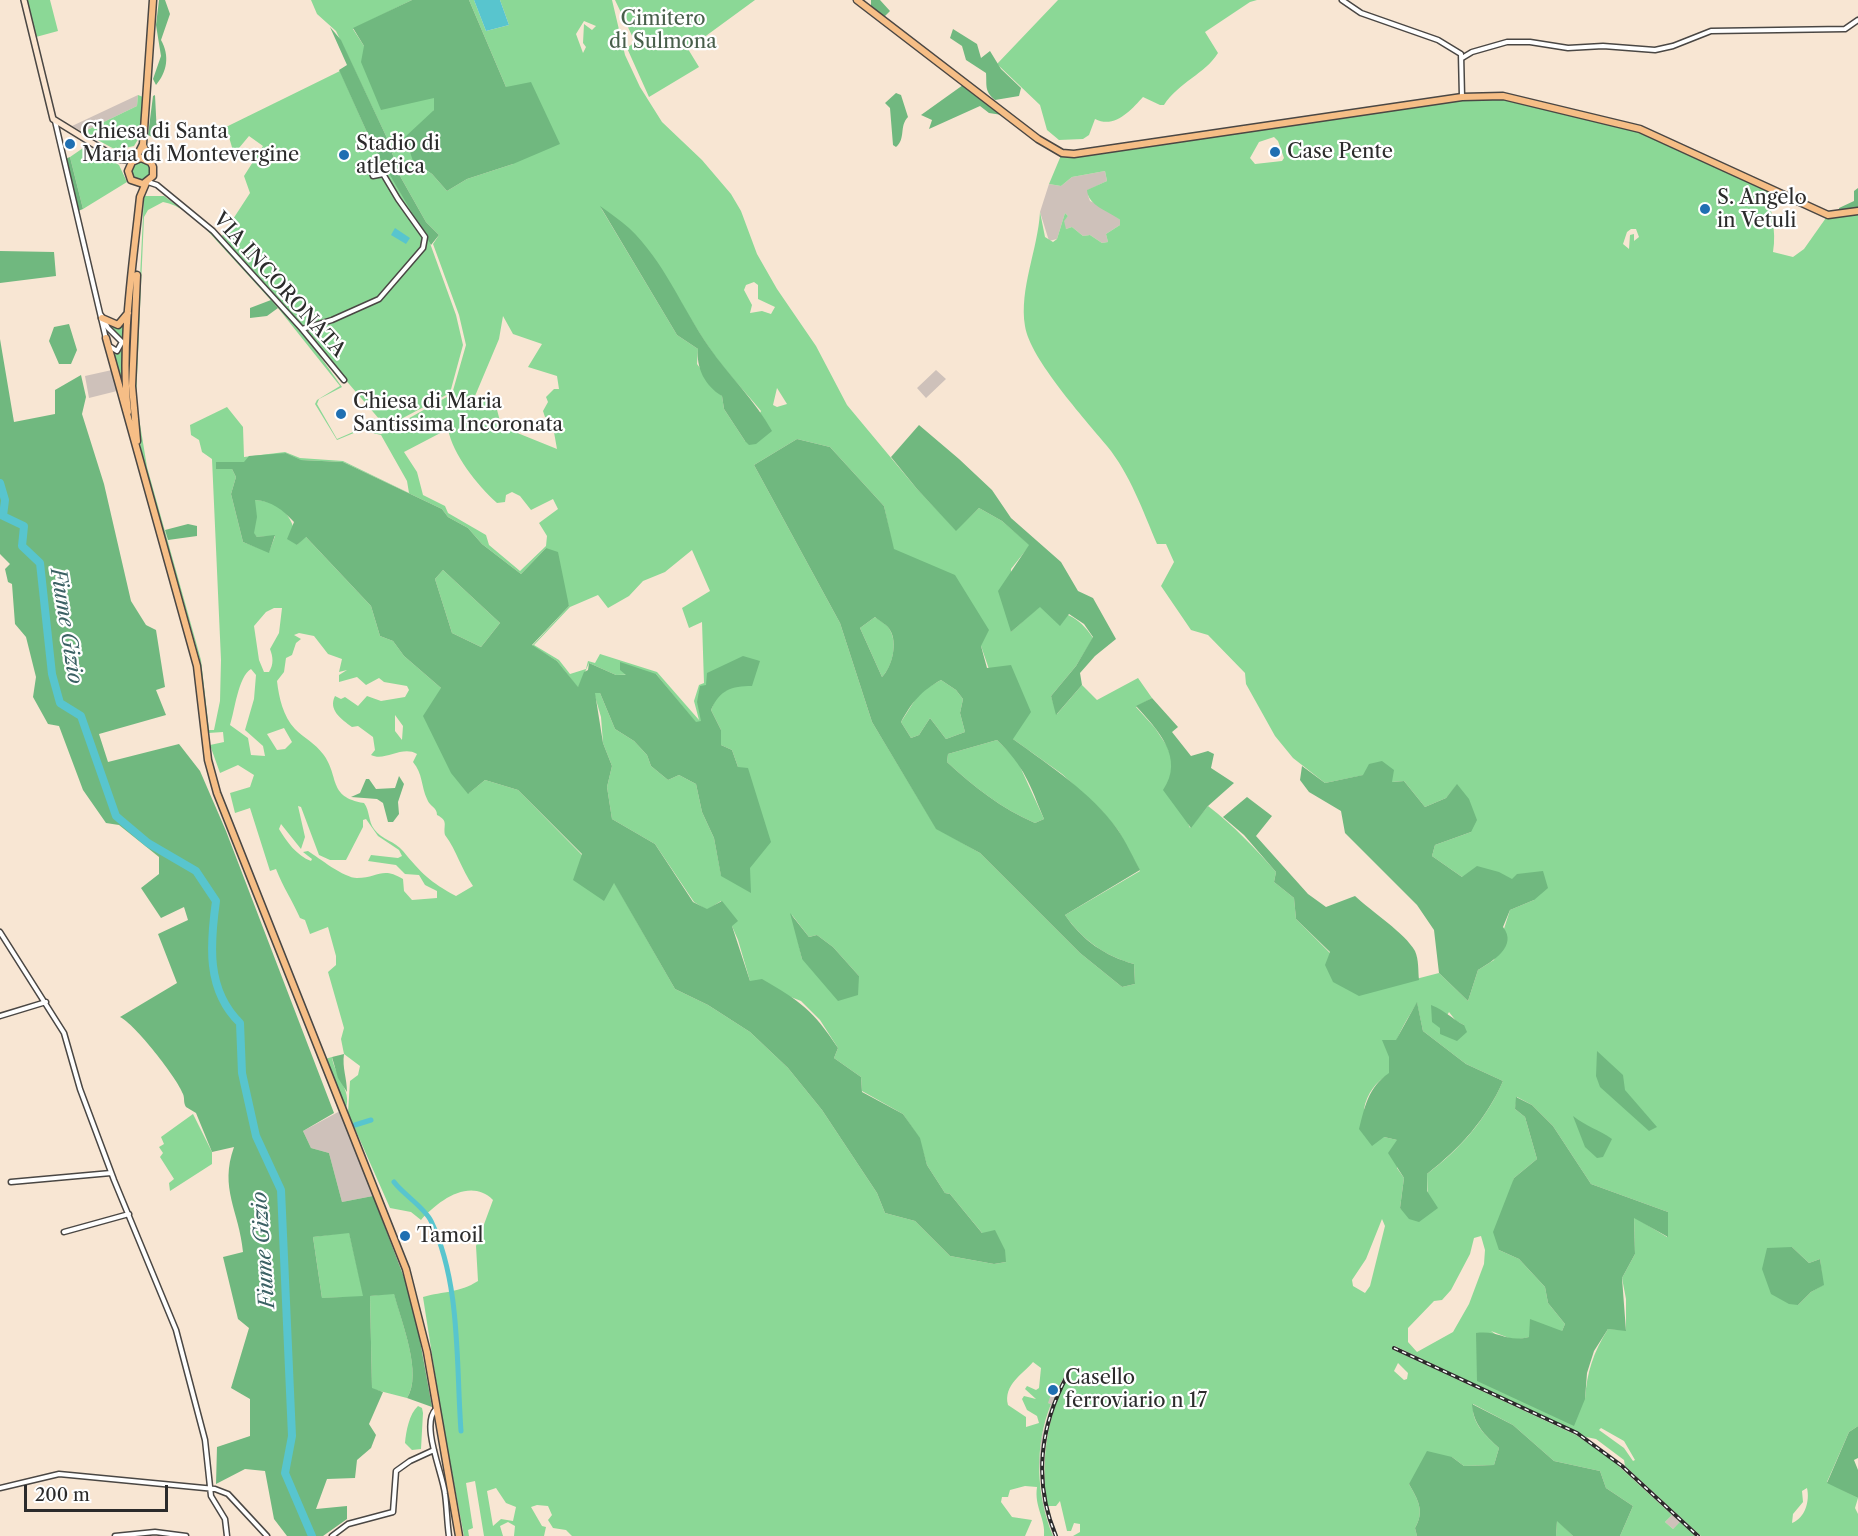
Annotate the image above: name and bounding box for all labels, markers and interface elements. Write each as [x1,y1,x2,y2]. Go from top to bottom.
park label: Cimitero di Sulmona [609,7,717,54]
place label: Chiesa di Santa Maria di Montevergine [82,120,299,167]
place label: Stadio di atletica [356,132,440,179]
marker: Chiesa di Santa Maria di Montevergine [63,137,77,151]
place label: Case Pente [1287,140,1393,164]
marker: Case Pente [1268,145,1282,159]
marker: Stadio di atletica [337,148,351,162]
place label: S. Angelo in Vetuli [1717,186,1807,233]
marker: S. Angelo in Vetuli [1698,202,1712,216]
street label: VIA INCORONATA [208,208,350,362]
place label: Chiesa di Maria Santissima Incoronata [353,390,563,437]
marker: Chiesa di Maria Santissima Incoronata [334,407,348,421]
water label: Fiume Gizio [44,566,88,686]
water label: Fiume Gizio [247,1191,281,1309]
place label: Tamoil [417,1224,484,1248]
marker: Tamoil [398,1229,412,1243]
place label: Casello ferroviario n 17 [1065,1366,1207,1413]
marker: Casello ferroviario n 17 [1046,1383,1060,1397]
scale bar [27,1473,171,1511]
text: 200 m [35,1484,90,1506]

